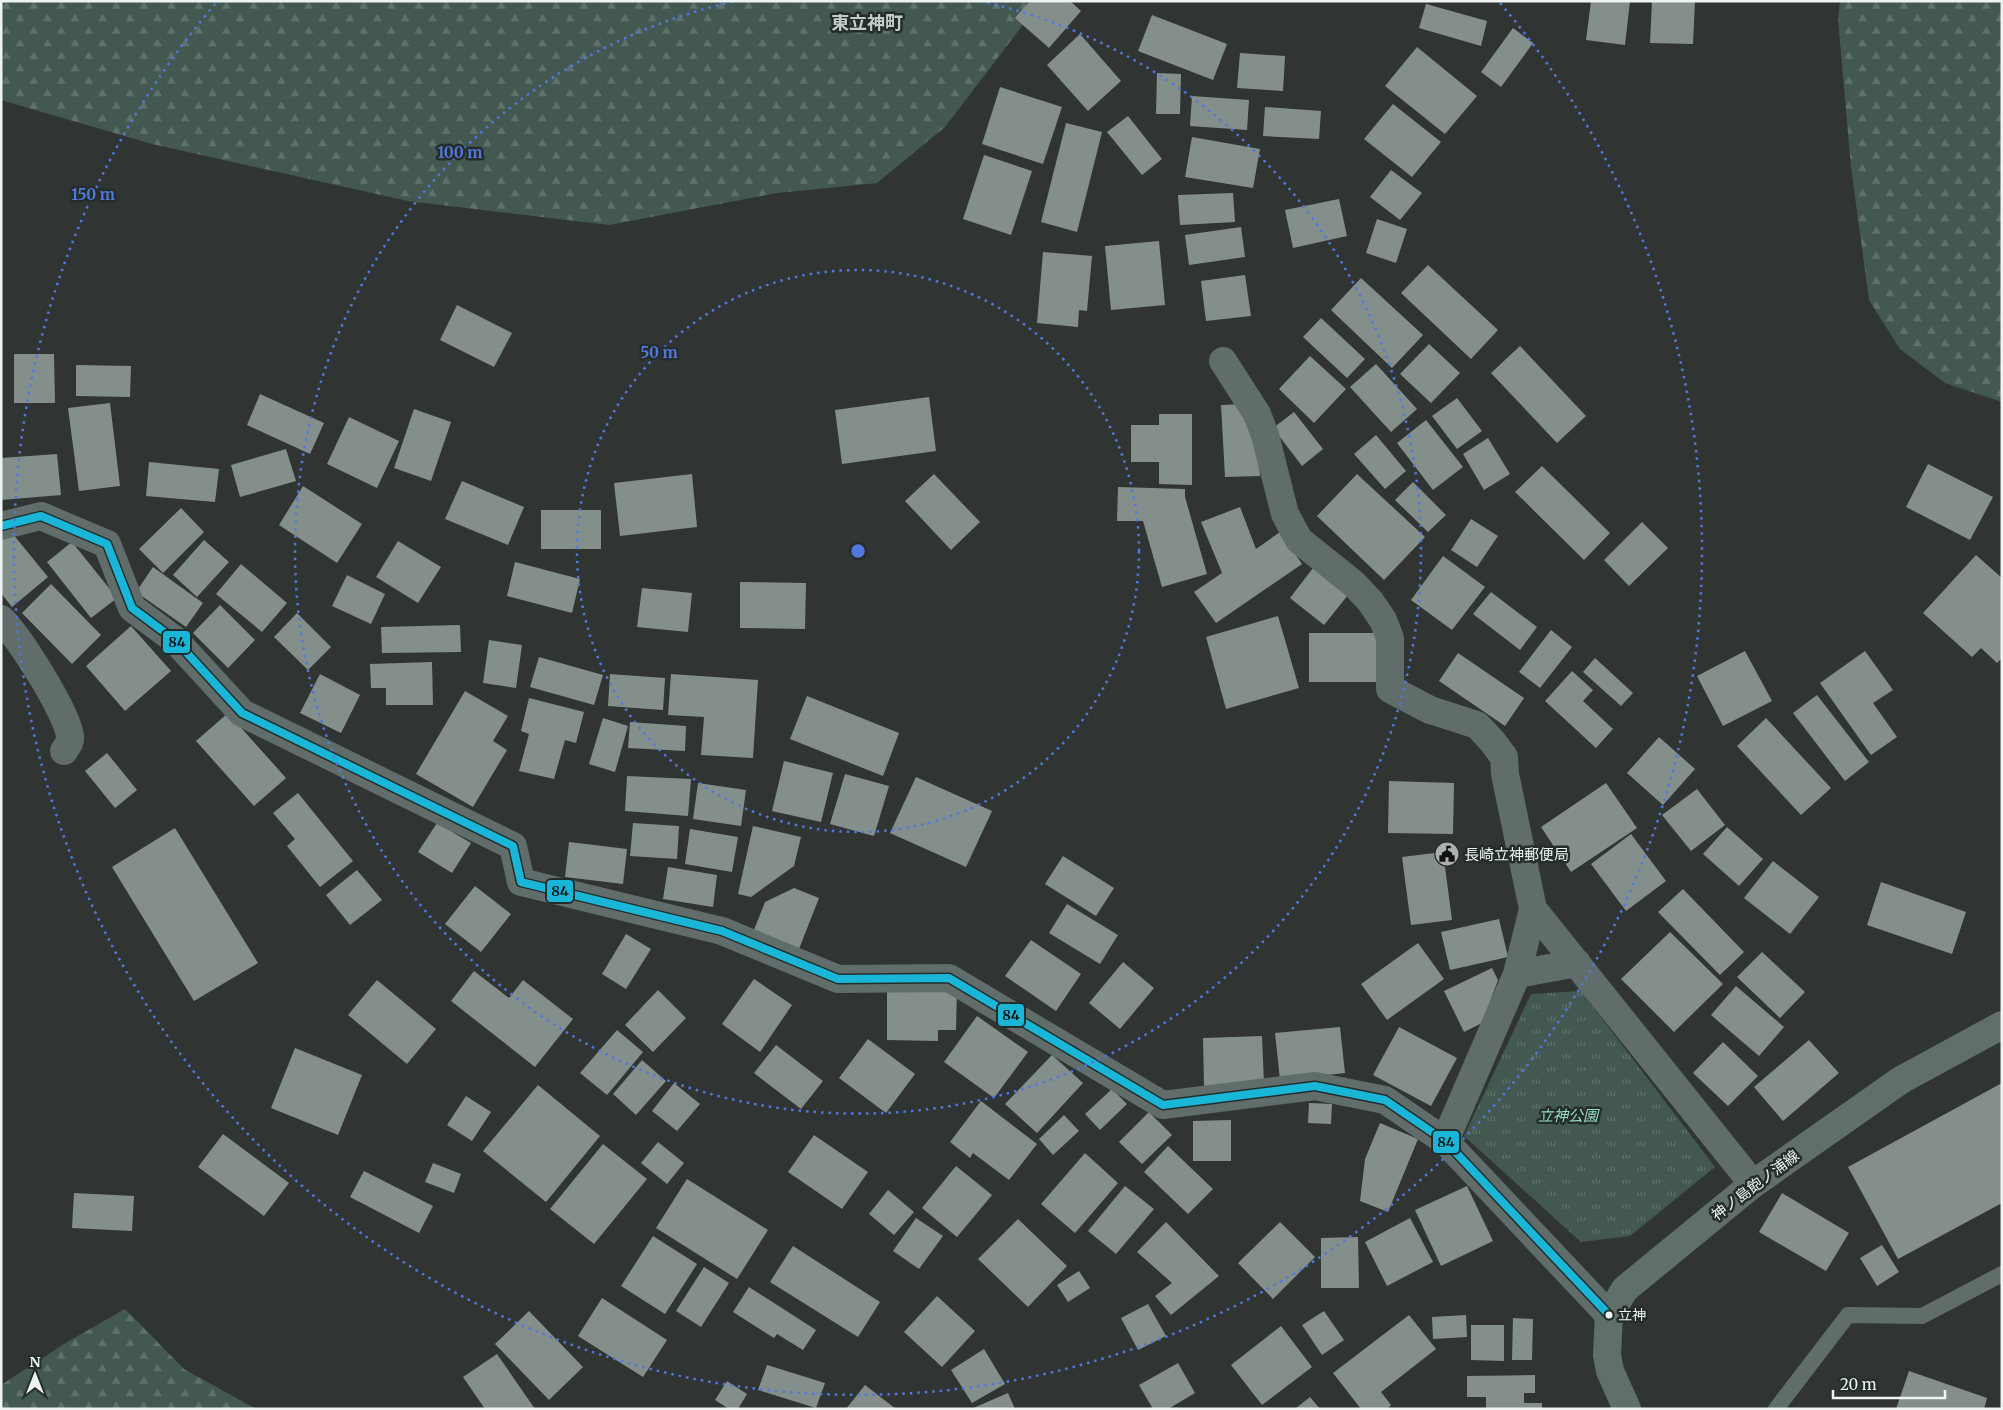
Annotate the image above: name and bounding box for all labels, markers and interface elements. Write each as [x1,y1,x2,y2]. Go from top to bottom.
district label: 東立神町 [831,11,903,34]
text: 100 m [438,143,482,162]
text: 150 m [71,185,115,204]
text: 50 m [640,343,678,362]
centre of rings [849,542,867,560]
line badge: 84 [162,630,191,654]
text: 84 [168,633,186,651]
public building icon: 長崎立神郵便局 [1434,841,1460,867]
place label: 長崎立神郵便局 [1464,845,1569,864]
line badge: 84 [546,879,574,903]
text: 84 [551,882,569,900]
line badge: 84 [997,1003,1025,1027]
text: 84 [1002,1006,1020,1024]
park label: 立神公園 [1538,1106,1600,1125]
line badge: 84 [1432,1130,1460,1154]
text: 84 [1437,1133,1455,1151]
street label: 神ノ島飽ノ浦線 [1707,1146,1803,1224]
place label: 立神 [1618,1306,1646,1324]
marker: 立神 [1604,1310,1614,1320]
north arrow [10,1350,60,1400]
text: N [29,1353,41,1371]
scale bar [1833,1368,1946,1400]
text: 20 m [1840,1375,1877,1394]

